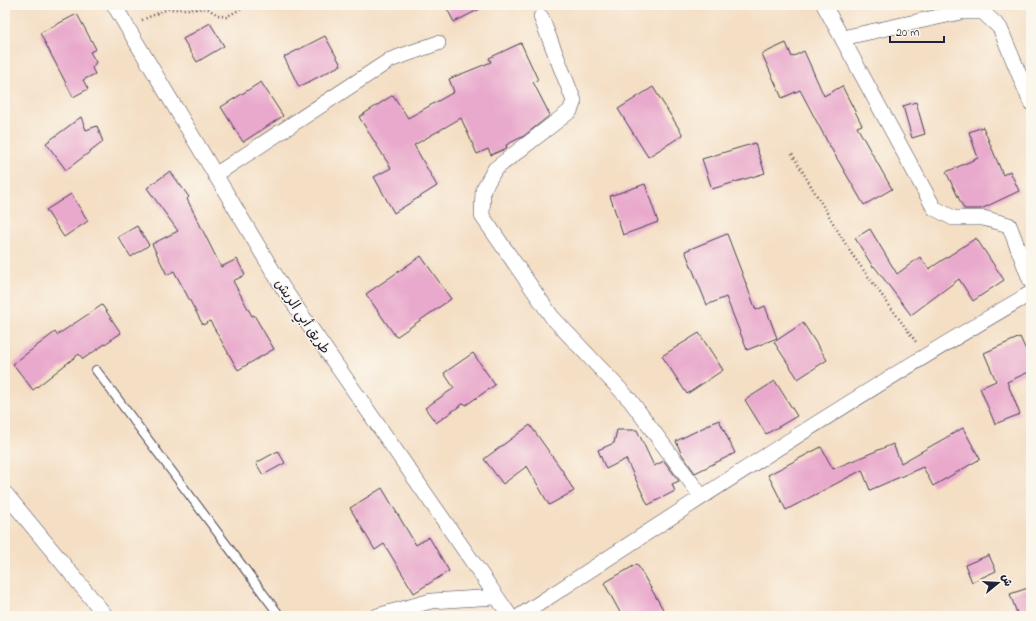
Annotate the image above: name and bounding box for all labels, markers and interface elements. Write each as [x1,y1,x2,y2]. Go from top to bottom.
scale bar [890,18,944,44]
text: 20 m [896,24,919,42]
street label: طريق أبي الريش [268,275,335,359]
north arrow [978,563,1018,603]
text: ش [997,572,1016,588]

